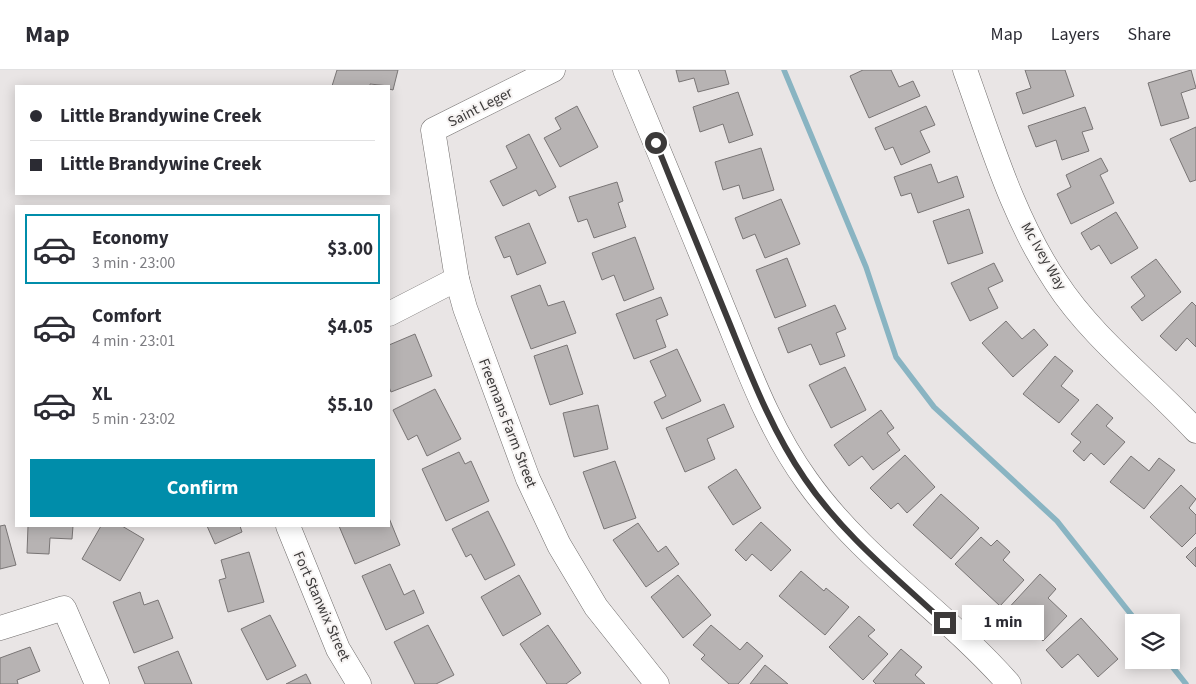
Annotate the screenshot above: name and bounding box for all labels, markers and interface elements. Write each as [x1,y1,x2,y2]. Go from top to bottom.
text: Map [25,17,70,52]
text: Map [991,22,1023,47]
text: Layers [1051,22,1100,47]
text: Share [1128,22,1171,47]
street label: Saint Leger [444,82,517,133]
text: Little Brandywine Creek [60,103,262,130]
route start [645,132,667,154]
text: Little Brandywine Creek [60,151,262,178]
street label: Mc Ivey Way [1016,218,1071,294]
text: Economy [92,225,169,252]
icon: car [32,227,77,272]
text: $3.00 [327,236,373,263]
text: 3 min · 23:00 [92,252,175,274]
text: Comfort [92,303,162,330]
icon: car [32,305,77,350]
text: $4.05 [327,314,373,341]
text: 4 min · 23:01 [92,330,175,352]
street label: Freemans Farm Street [473,355,542,491]
text: XL [92,381,113,408]
icon: car [32,383,77,428]
text: $5.10 [327,392,373,419]
text: 5 min · 23:02 [92,408,175,430]
button: Confirm [30,459,375,517]
street label: Fort Stanwix Street [288,548,355,665]
callout: 1 min [962,606,1045,640]
text: 1 min [984,611,1022,633]
route end [934,612,956,634]
map controls [1125,614,1180,669]
button: layers [1125,614,1180,669]

